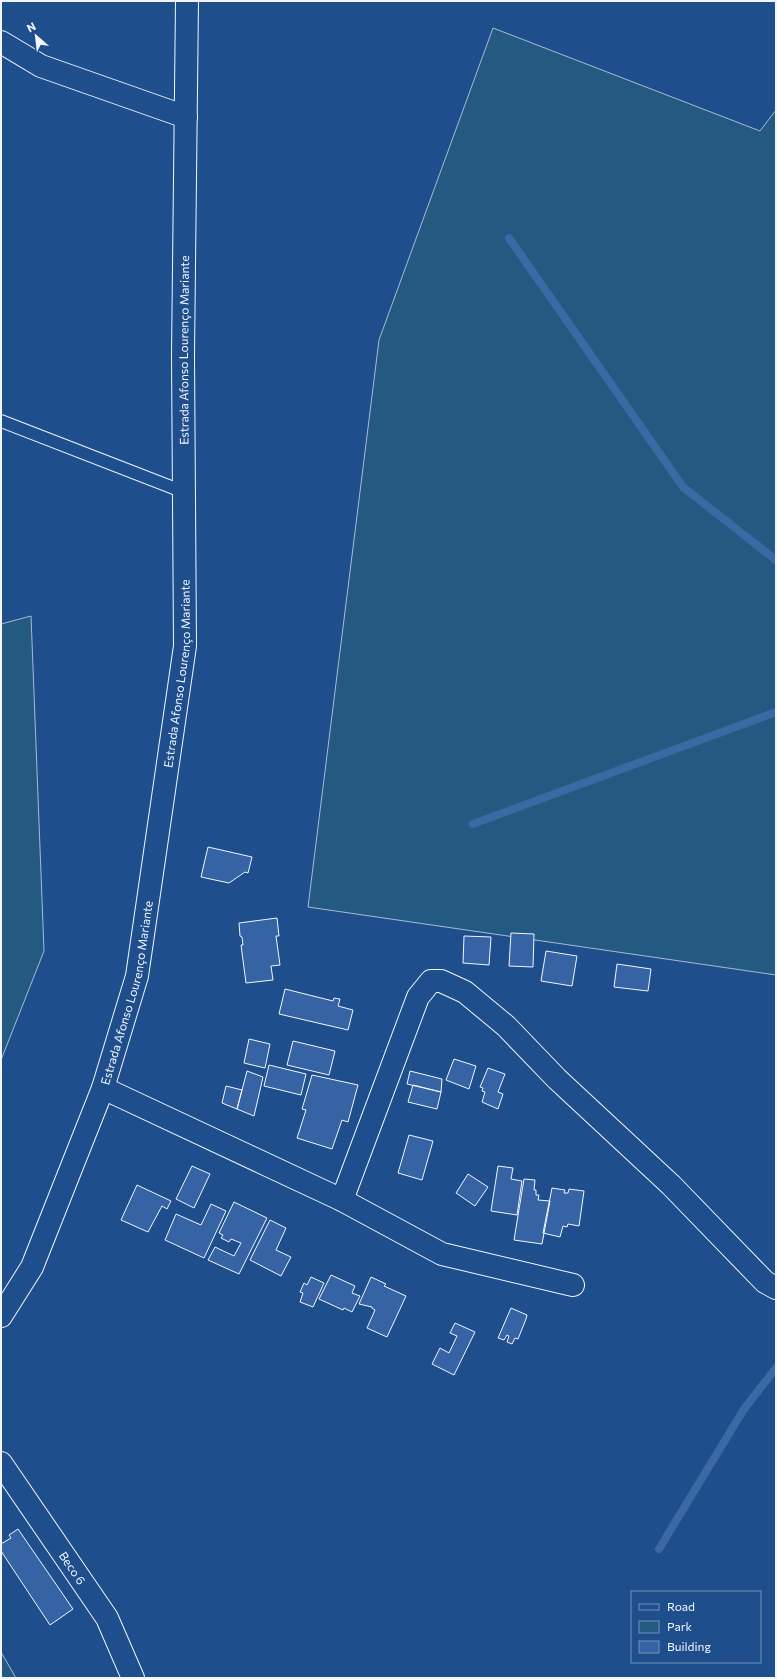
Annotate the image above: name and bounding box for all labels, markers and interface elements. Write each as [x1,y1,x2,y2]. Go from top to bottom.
north arrow [16,16,56,56]
text: N [24,19,38,34]
street label: Estrada Afonso Lourenço Mariante [176,255,191,445]
street label: Estrada Afonso Lourenço Mariante [160,579,192,768]
street label: Estrada Afonso Lourenço Mariante [97,900,155,1086]
street label: Beco 6 [57,1549,89,1587]
legend [631,1591,761,1663]
text: Road [667,1599,695,1613]
text: Park [667,1619,693,1633]
text: Building [667,1639,711,1653]

